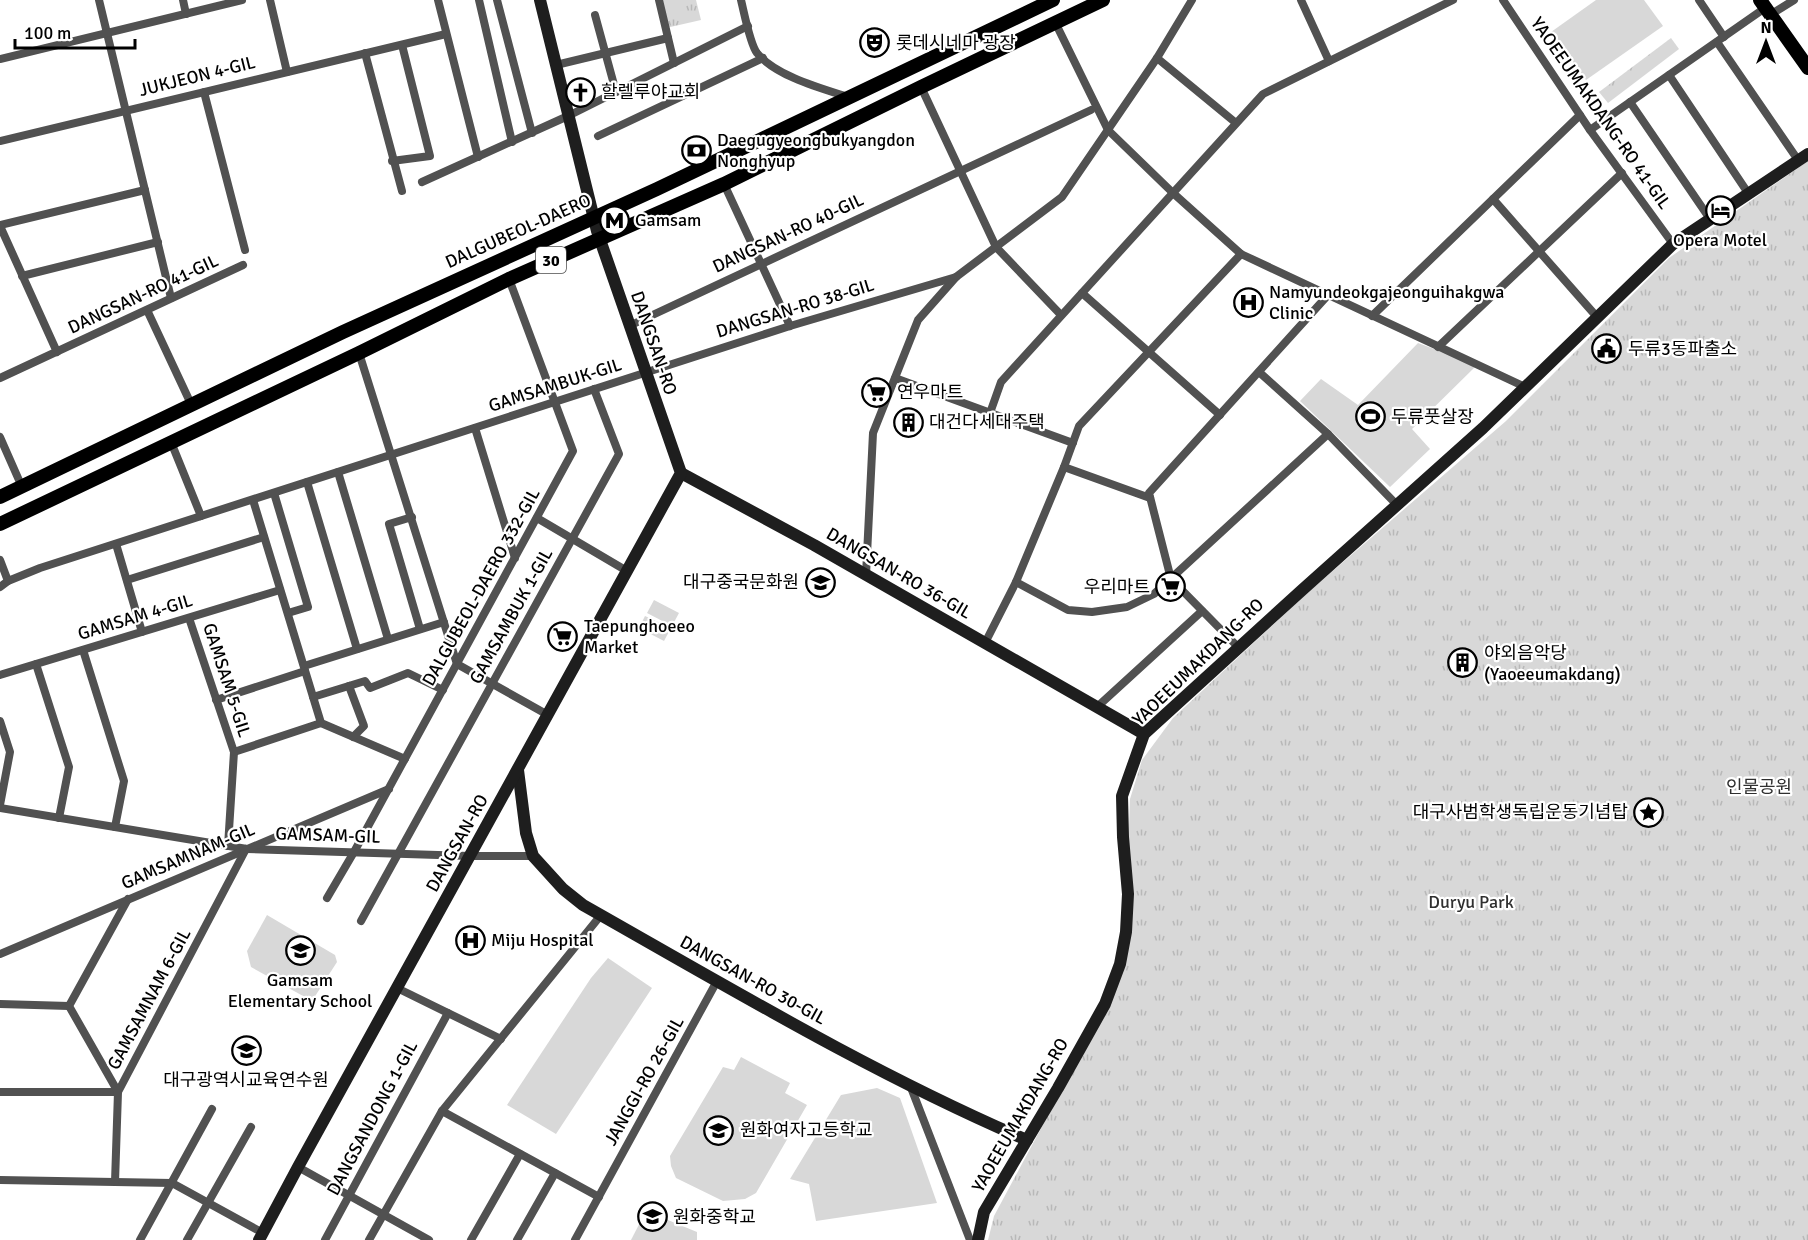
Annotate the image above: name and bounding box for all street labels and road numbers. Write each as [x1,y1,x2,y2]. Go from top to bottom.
street label: YAOEEUMAKDANG-RO 41-GIL [1526,13,1676,213]
street label: JUKJEON 4-GIL [137,51,257,101]
street label: DANGSAN-RO 40-GIL [709,188,867,278]
street label: DALGUBEOL-DAERO [442,189,594,273]
road number: 30 [536,247,566,273]
street label: DANGSAN-RO 41-GIL [64,250,222,338]
street label: DANGSAN-RO 38-GIL [713,274,877,342]
street label: DANGSAN-RO [626,288,682,398]
street label: GAMSAMBUK-GIL [486,353,624,417]
street label: DALGUBEOL-DAERO 332-GIL [417,484,545,690]
street label: DANGSAN-RO 36-GIL [823,522,975,624]
street label: GAMSAMBUK 1-GIL [465,544,557,688]
street label: GAMSAM 4-GIL [75,589,195,645]
street label: YAOEEUMAKDANG-RO [1128,594,1268,730]
street label: GAMSAM 5-GIL [198,620,256,740]
street label: DANGSAN-RO [421,790,493,896]
street label: GAMSAMNAM-GIL [118,818,258,894]
street label: GAMSAM-GIL [275,822,381,848]
street label: GAMSAMNAM 6-GIL [103,925,195,1073]
street label: DANGSAN-RO 30-GIL [676,931,830,1029]
street label: JANGGI-RO 26-GIL [600,1013,688,1149]
street label: YAOEEUMAKDANG-RO [967,1034,1073,1196]
street label: DANGSANDONG 1-GIL [322,1037,422,1199]

